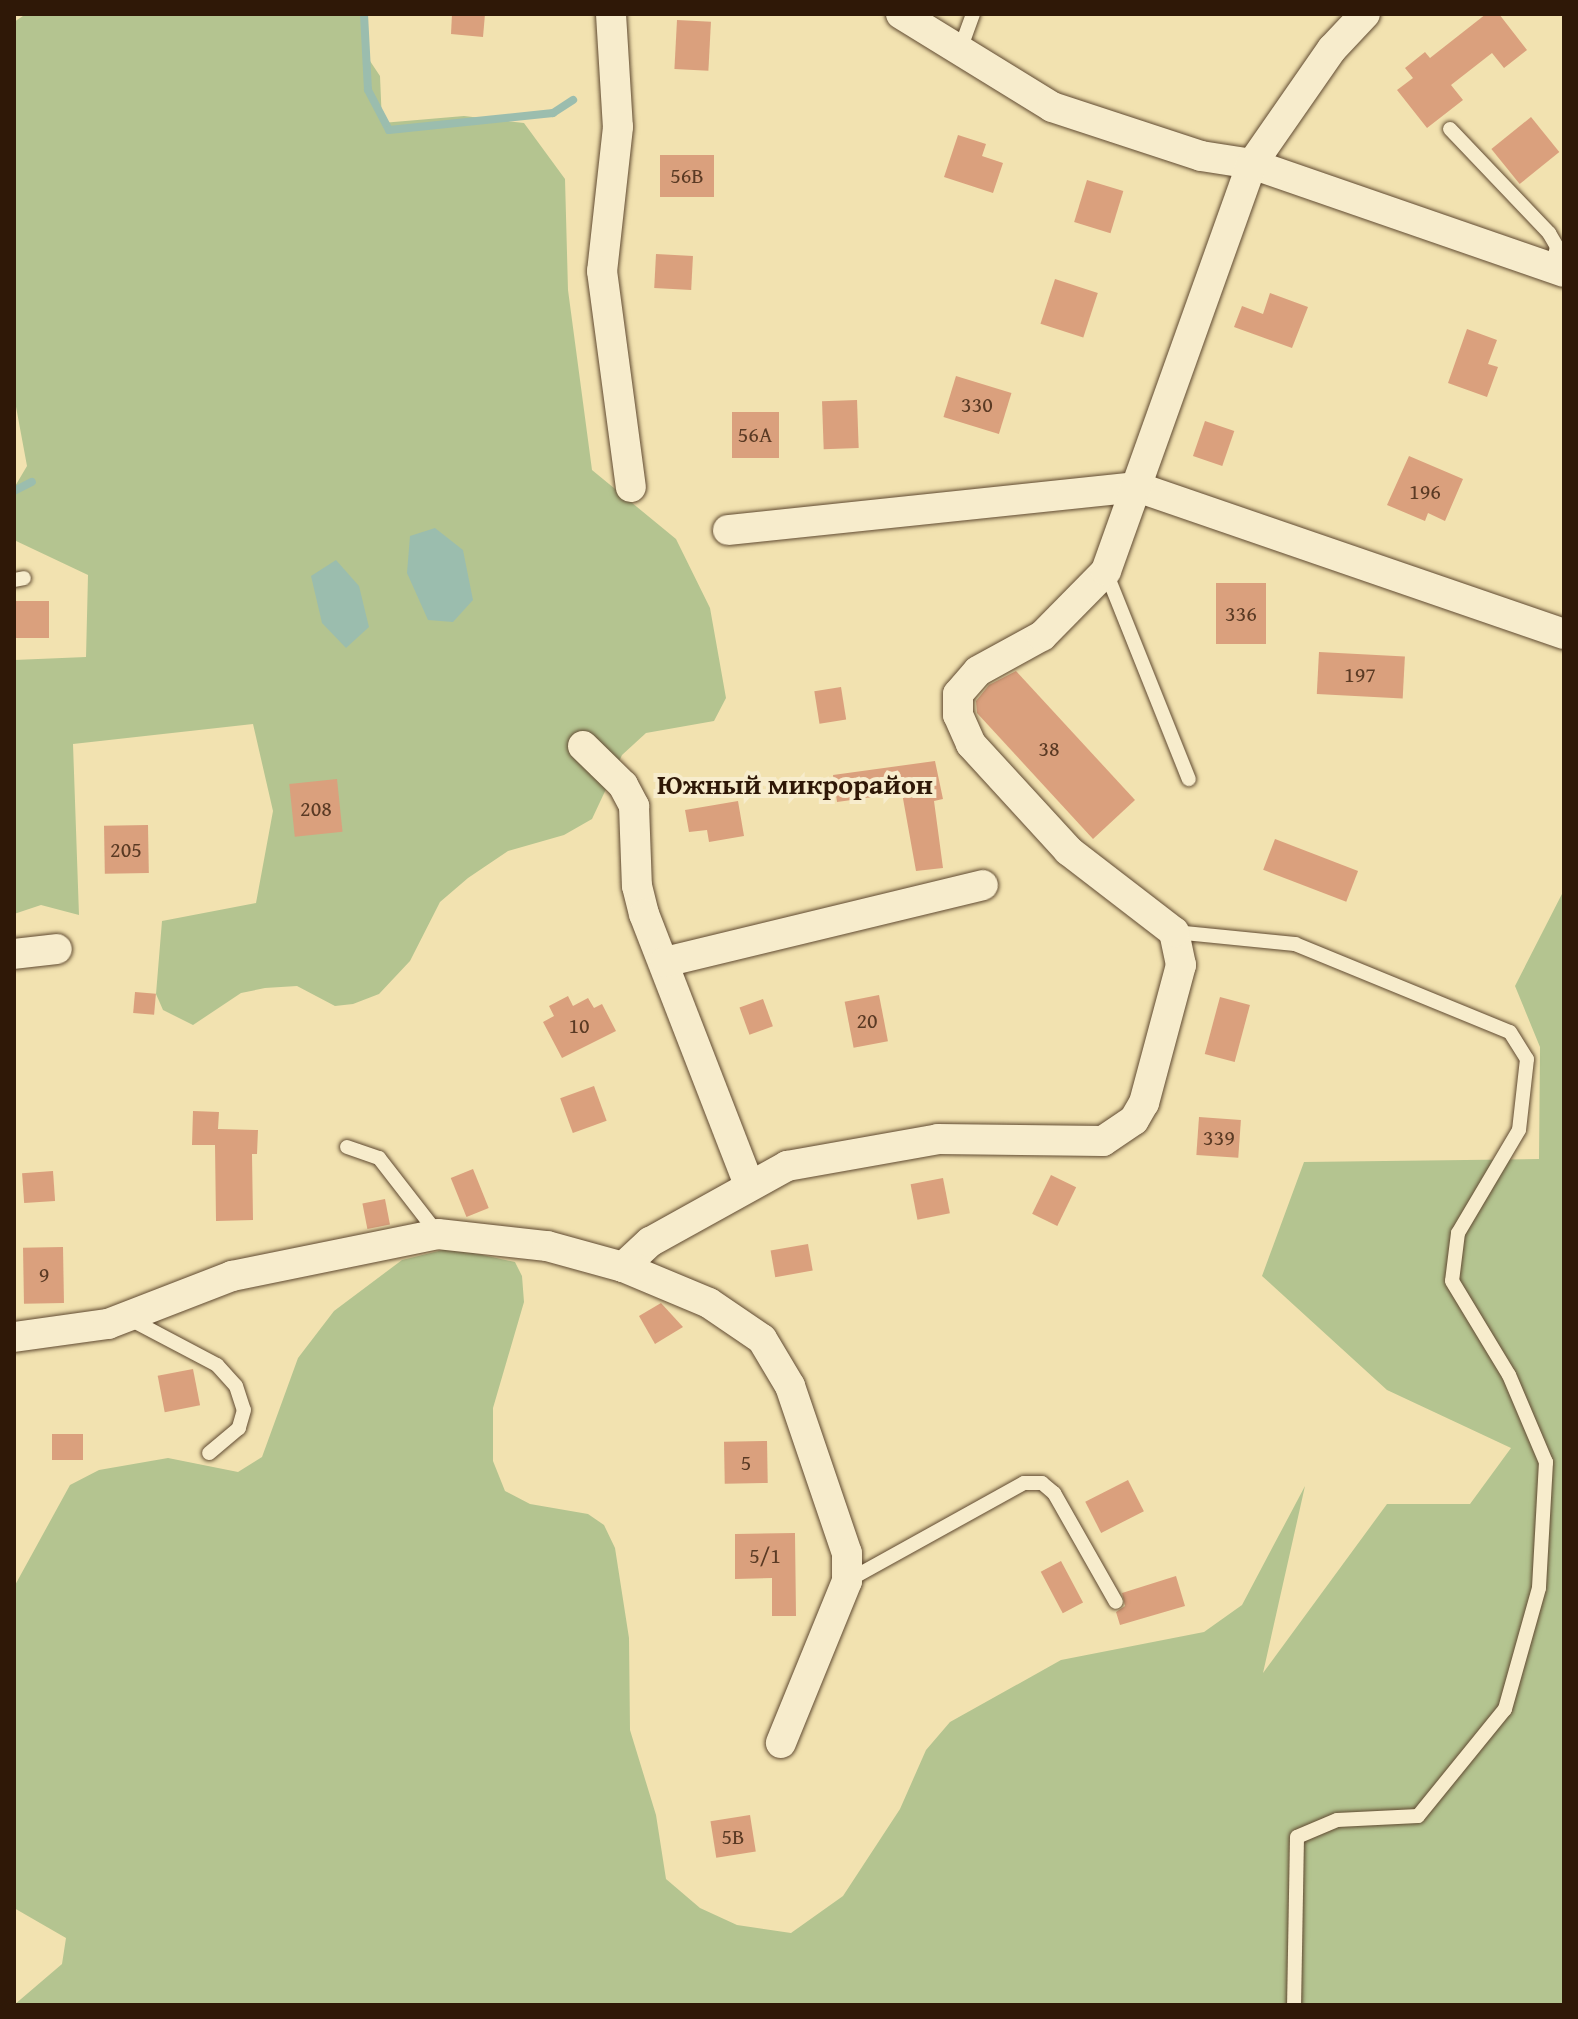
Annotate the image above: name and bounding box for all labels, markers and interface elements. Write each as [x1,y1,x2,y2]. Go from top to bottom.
house number: 56В [670,163,704,189]
house number: 330 [961,392,993,418]
house number: 56А [738,422,772,448]
house number: 196 [1409,479,1441,505]
house number: 336 [1225,601,1257,627]
house number: 197 [1344,662,1376,688]
house number: 38 [1038,736,1060,762]
district label: Южный микрорайон [657,767,933,801]
house number: 208 [300,796,332,822]
house number: 205 [110,837,142,863]
house number: 20 [856,1008,878,1034]
house number: 10 [568,1013,590,1039]
house number: 339 [1203,1125,1235,1151]
house number: 9 [39,1262,49,1288]
house number: 5 [741,1450,751,1476]
house number: 5/1 [749,1543,781,1569]
house number: 5В [721,1824,745,1850]

